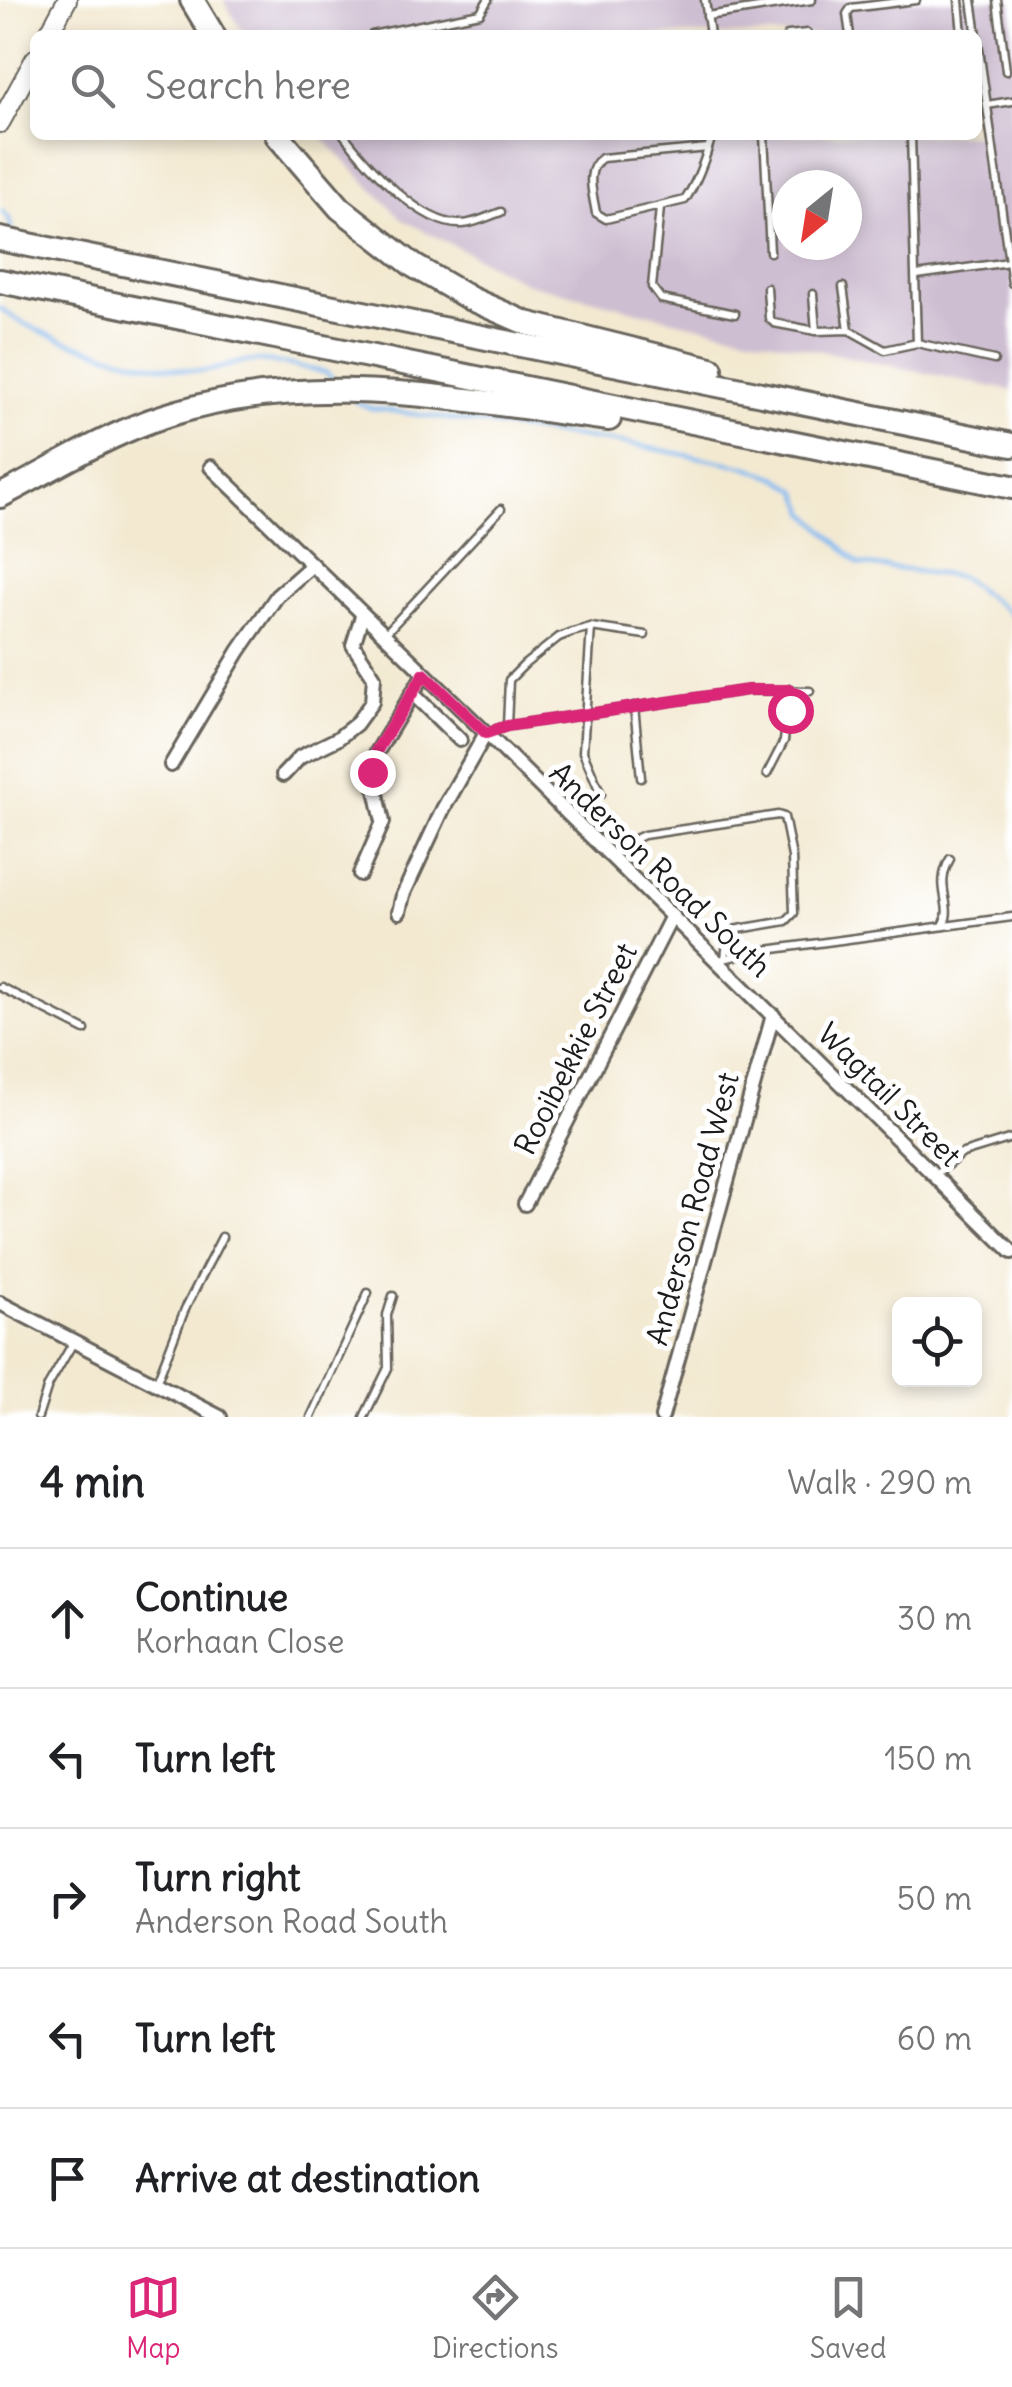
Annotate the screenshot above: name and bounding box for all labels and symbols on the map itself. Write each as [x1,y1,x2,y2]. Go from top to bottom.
north arrow [772,170,862,260]
route start [768,688,814,734]
route end [350,750,396,796]
street label: Anderson Road South [542,754,779,985]
street label: Rooibekkie Street [505,936,645,1161]
street label: Wagtail Street [810,1014,970,1174]
street label: Anderson Road West [637,1068,747,1349]

